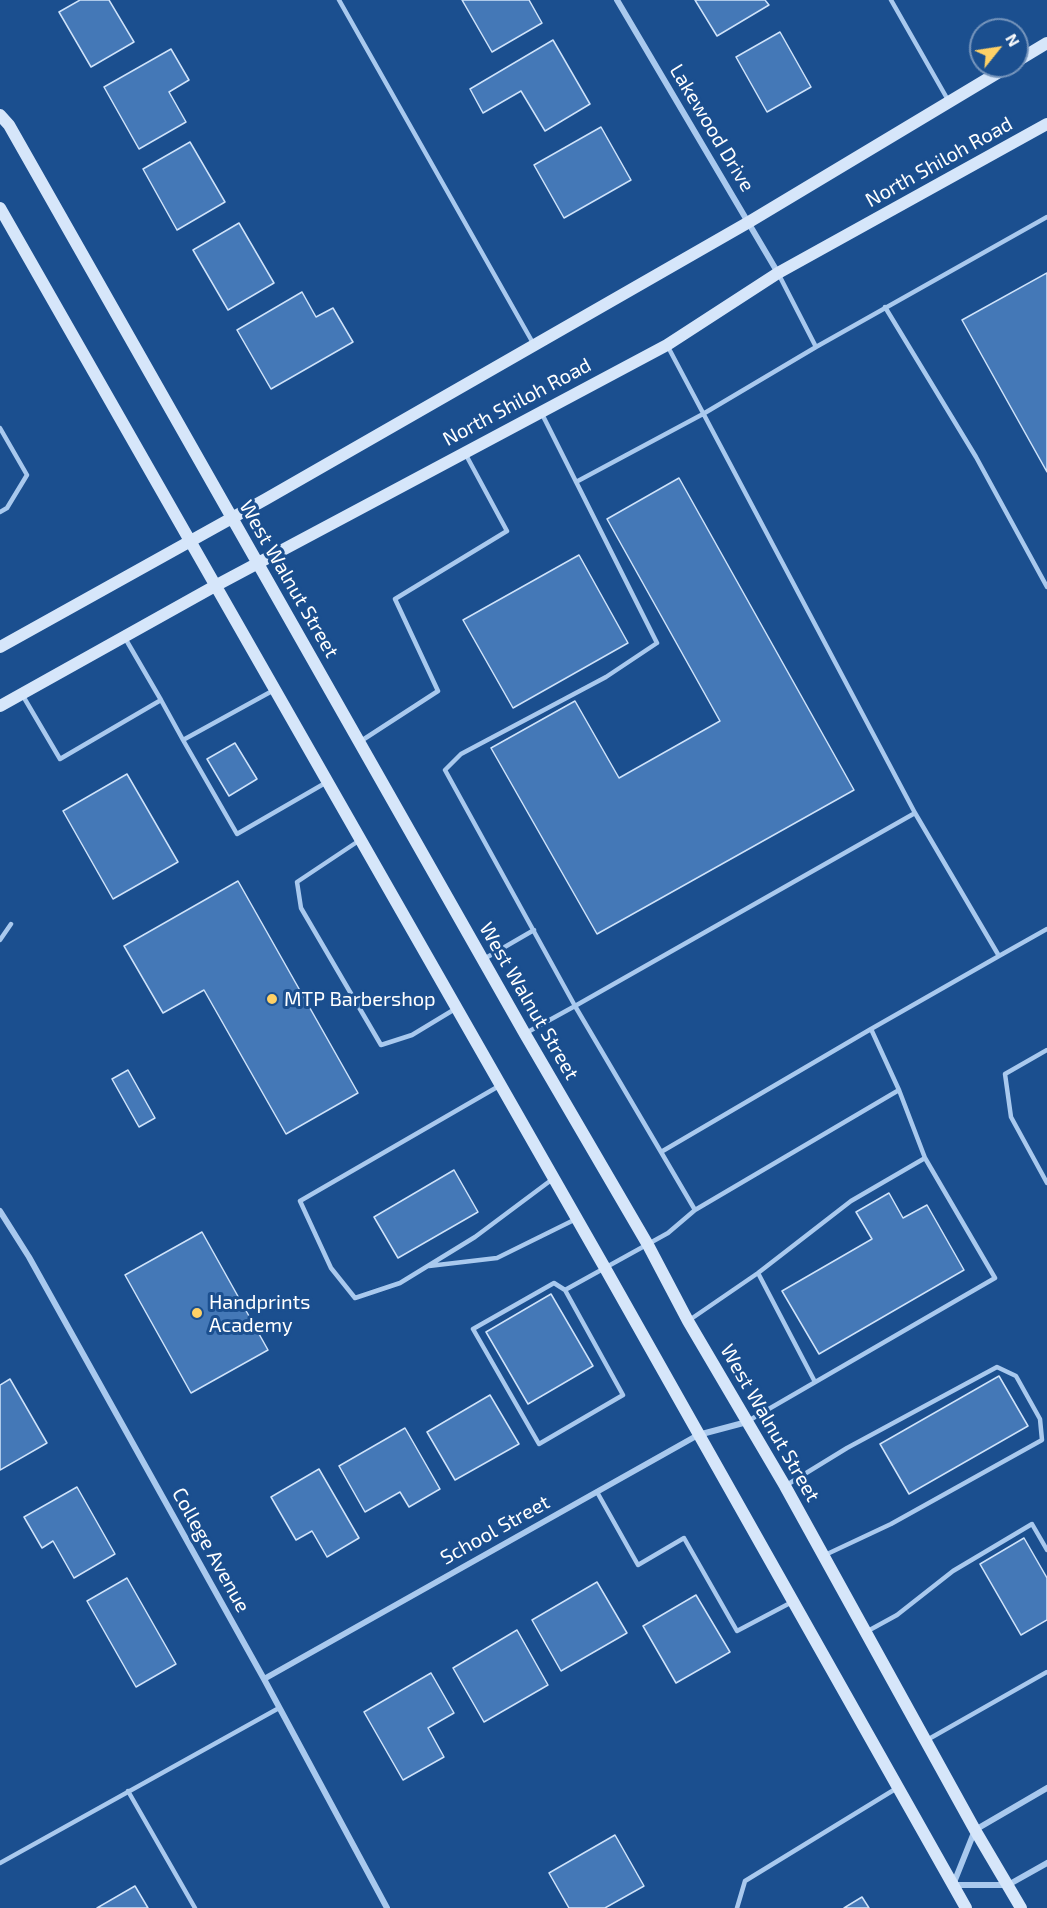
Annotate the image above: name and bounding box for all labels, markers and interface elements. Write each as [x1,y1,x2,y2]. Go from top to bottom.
north arrow [969,18,1029,78]
text: N [1002,30,1024,50]
street label: Lakewood Drive [665,60,759,196]
street label: North Shiloh Road [861,112,1017,212]
street label: North Shiloh Road [439,353,595,451]
street label: West Walnut Street [234,496,344,662]
street label: West Walnut Street [474,918,584,1084]
place label: MTP Barbershop [284,987,436,1011]
marker: MTP Barbershop [265,992,279,1006]
place label: Handprints Academy [209,1290,310,1337]
marker: Handprints Academy [190,1306,204,1320]
street label: West Walnut Street [715,1340,825,1506]
street label: College Avenue [167,1484,255,1616]
street label: School Street [436,1490,554,1570]

